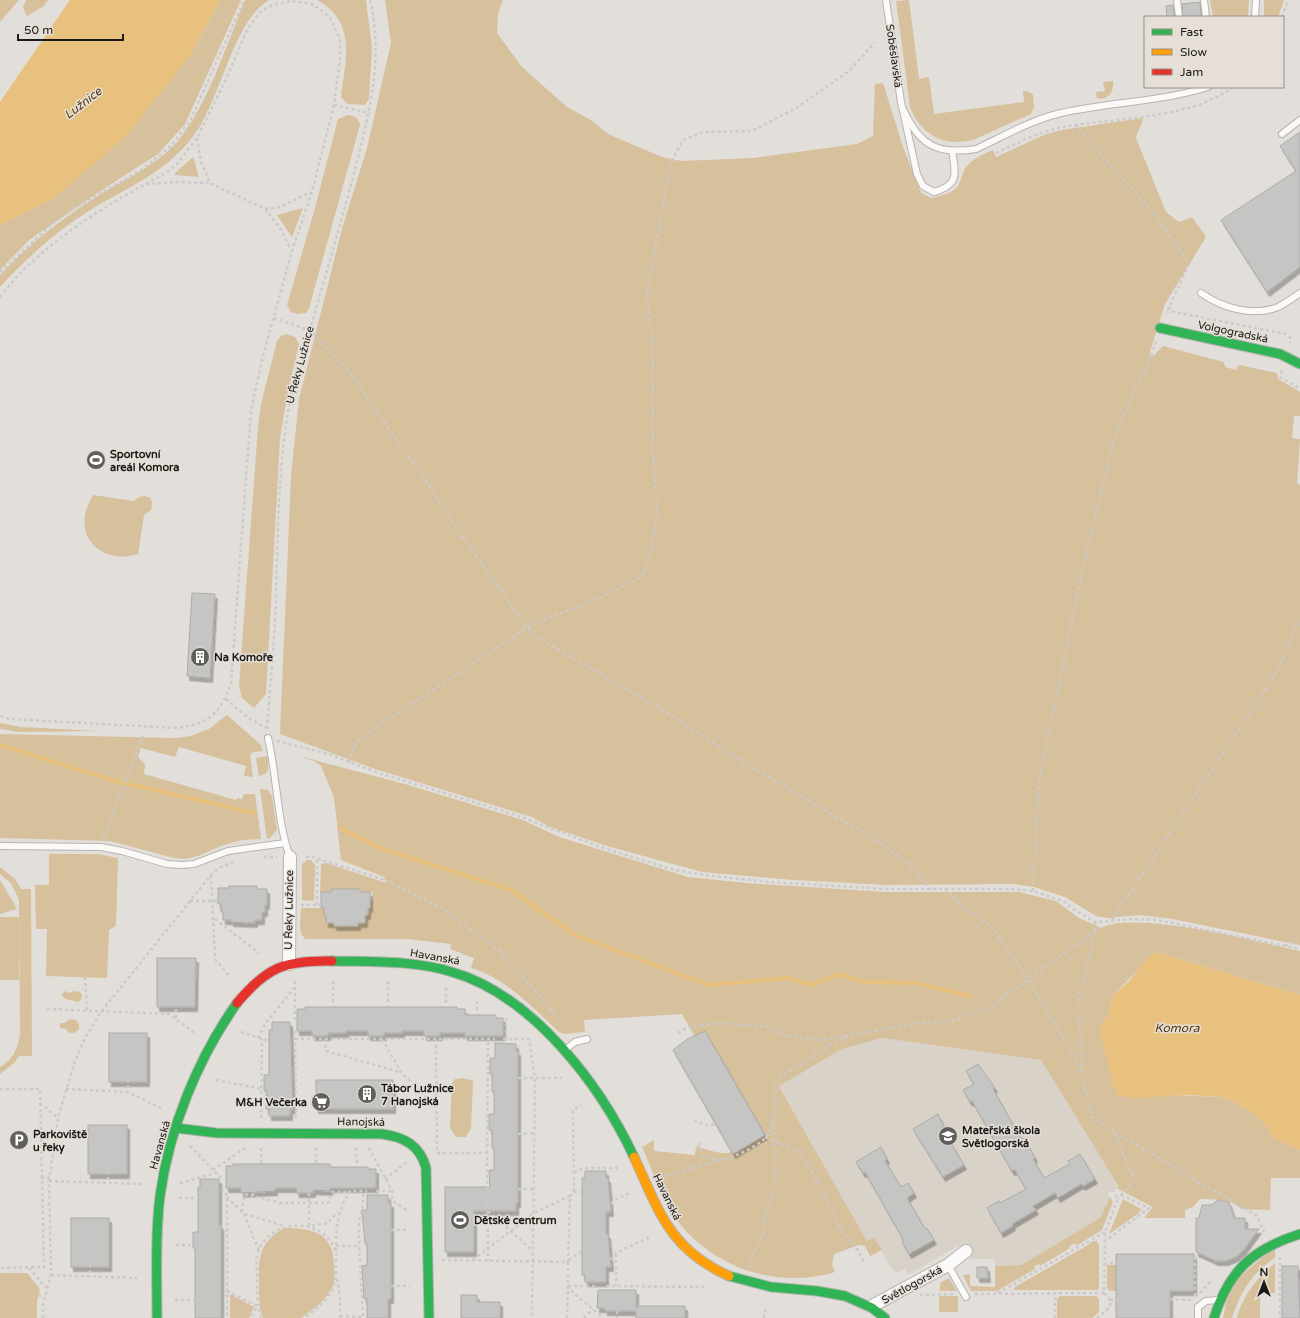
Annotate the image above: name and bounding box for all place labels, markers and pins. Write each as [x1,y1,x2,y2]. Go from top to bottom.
place label: Sportovní areál Komora [110,448,179,474]
sports icon: Sportovní areál Komora [85,449,107,471]
building icon: Na Komoře [189,646,211,668]
place label: Na Komoře [214,651,274,664]
place label: Tábor Lužnice 7 Hanojská [380,1082,454,1109]
building icon: Tábor Lužnice 7 Hanojská [356,1083,378,1105]
supermarket icon: M&H Večerka [310,1091,332,1113]
place label: M&H Večerka [236,1096,307,1109]
place label: Mateřská škola Světlogorská [962,1124,1040,1151]
school or university icon: Mateřská škola Světlogorská [937,1125,959,1147]
place label: Parkoviště u řeky [33,1128,88,1155]
parking icon: Parkoviště u řeky [8,1129,30,1151]
sports icon: Dětské centrum [449,1209,471,1231]
place label: Dětské centrum [474,1214,557,1227]

